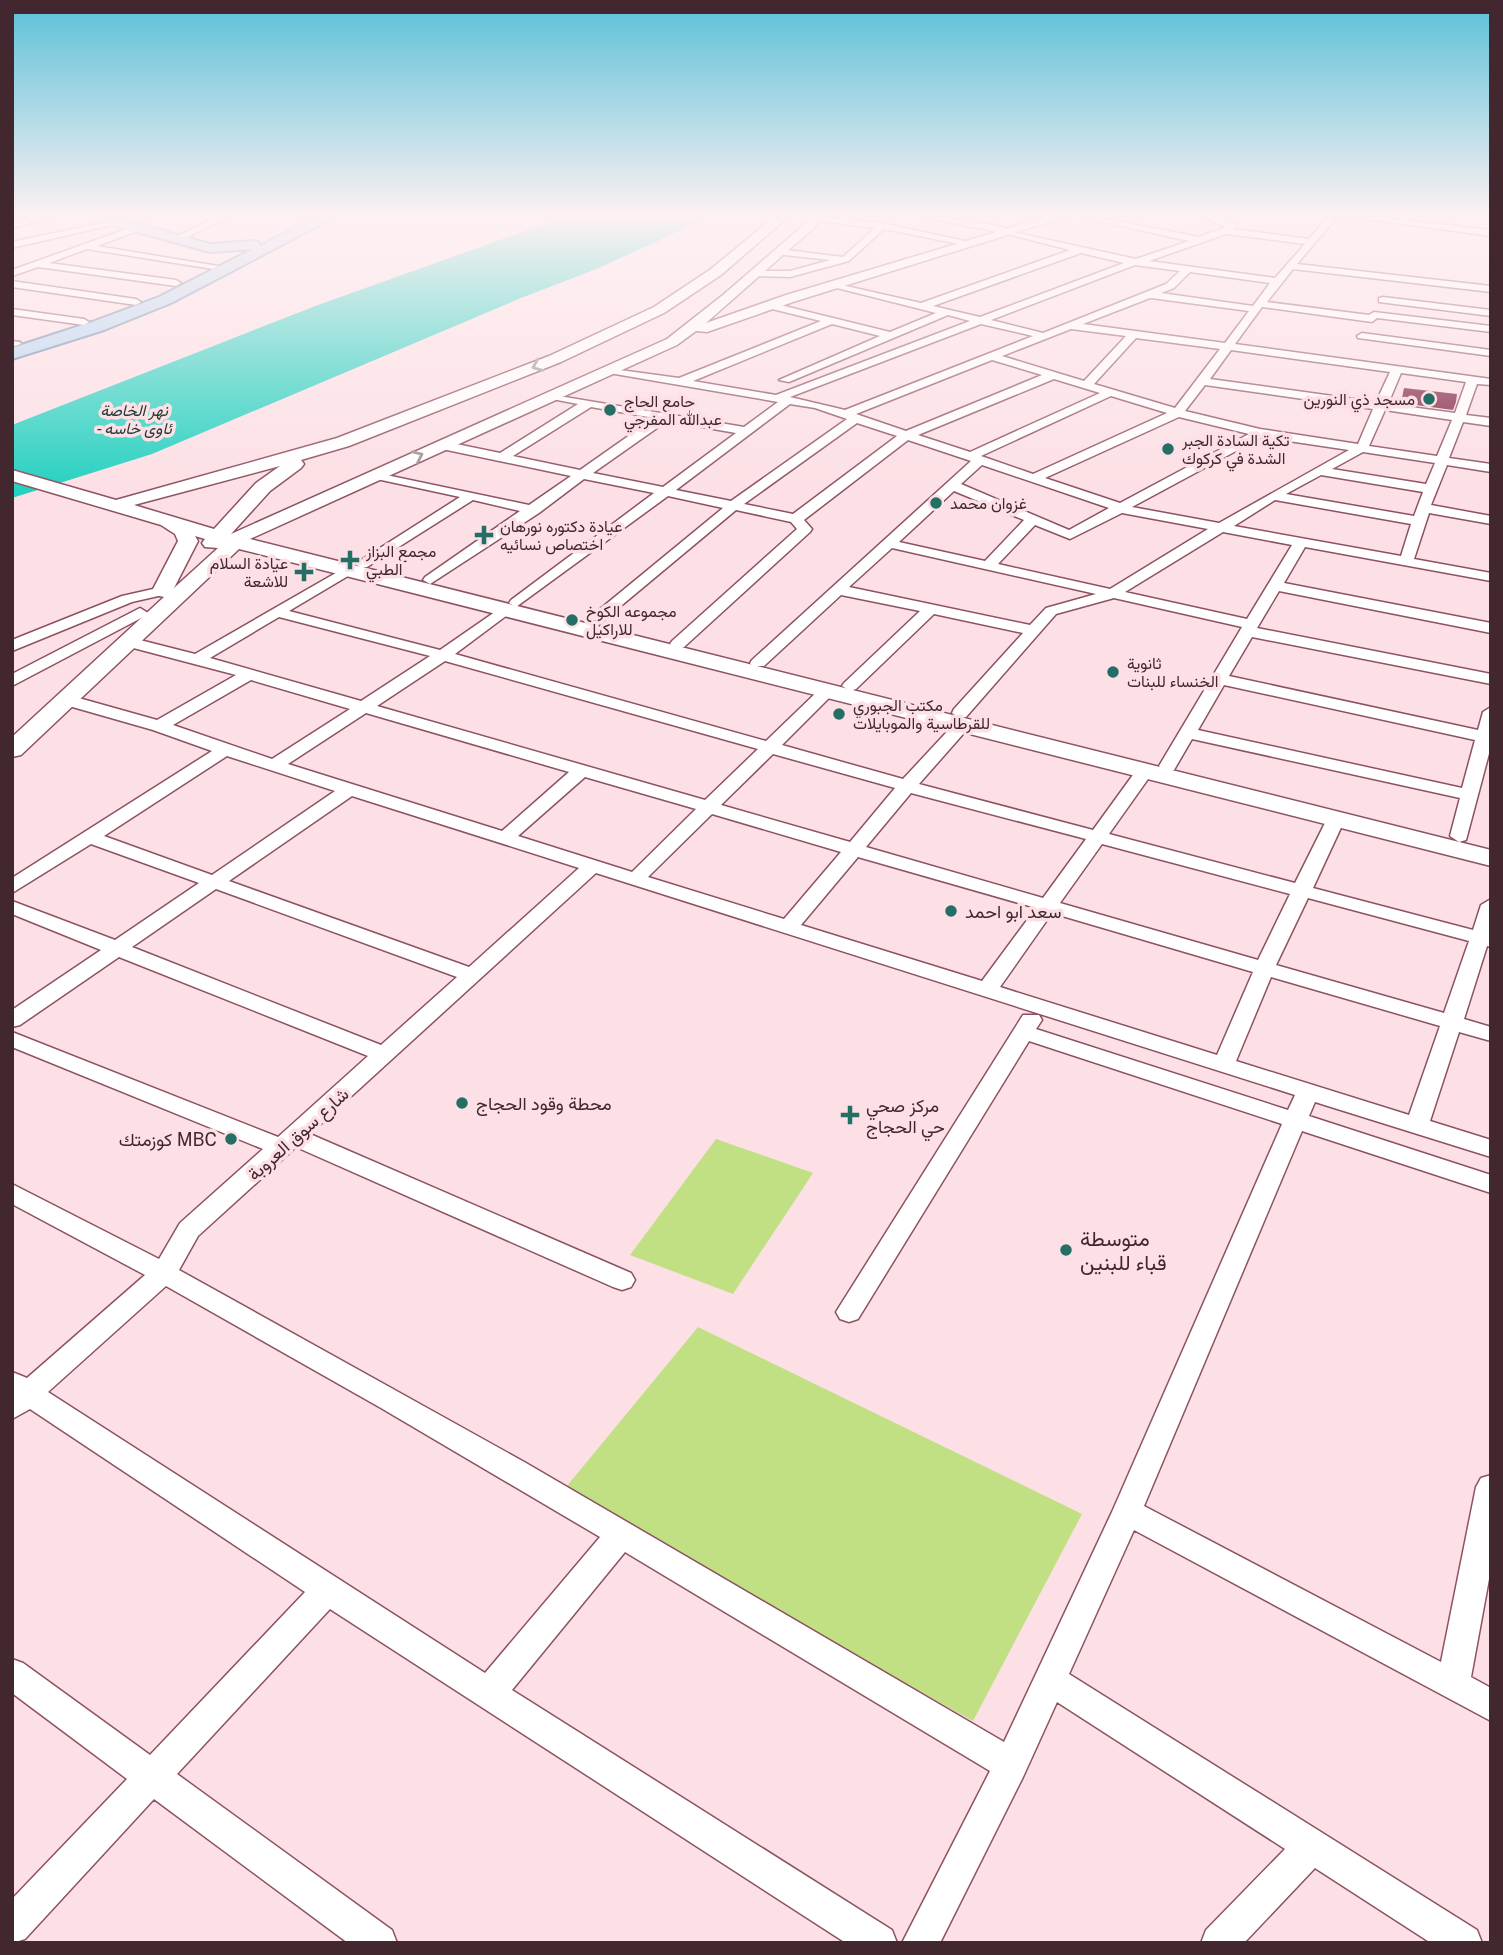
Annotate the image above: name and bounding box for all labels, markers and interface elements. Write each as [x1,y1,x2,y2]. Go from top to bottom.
one-way arrow [532,357,544,371]
place label: مسجد ذي النورين [1303,390,1415,413]
marker: مسجد ذي النورين [1421,391,1437,407]
place label: جامع الحاج عبدالله المفرجي [624,392,722,433]
water label: نهر الخاصة - ئاوی خاسە [96,401,174,439]
marker: جامع الحاج عبدالله المفرجي [602,402,618,418]
place label: تكية السادة الجبر الشدة في كركوك [1181,431,1289,472]
marker: تكية السادة الجبر الشدة في كركوك [1160,441,1176,457]
one-way arrow [411,450,423,464]
place label: غزوان محمد [950,494,1027,514]
marker: غزوان محمد [928,495,944,511]
place label: عيادة دكتوره نورهان اختصاص نسائيه [500,517,622,555]
marker: عيادة دكتوره نورهان اختصاص نسائيه [474,525,494,545]
place label: مجمع البزاز الطبي [365,542,436,583]
marker: مجمع البزاز الطبي [340,550,360,570]
place label: عيادة السلام للاشعة [210,554,288,591]
marker: عيادة السلام للاشعة [294,562,314,582]
place label: مجموعه الكوخ للاراكيل [586,602,677,640]
marker: مجموعه الكوخ للاراكيل [564,612,580,628]
place label: ثانوية الخنساء للبنات [1127,654,1219,691]
marker: ثانوية الخنساء للبنات [1105,664,1121,680]
place label: مكتب الجبوري للقرطاسية والموبايلات [853,696,990,734]
marker: مكتب الجبوري للقرطاسية والموبايلات [831,706,847,722]
place label: سعد ابو احمد [965,901,1061,923]
marker: سعد ابو احمد [943,903,959,919]
street label: شارع سوق العروبة [243,1083,354,1186]
place label: محطة وقود الحجاج [476,1093,612,1116]
marker: محطة وقود الحجاج [454,1095,470,1111]
place label: مركز صحي حي الحجاج [866,1095,945,1142]
marker: مركز صحي حي الحجاج [840,1105,860,1125]
place label: كوزمتك MBC [119,1129,217,1151]
marker: كوزمتك MBC [223,1131,239,1147]
place label: متوسطة قباء للبنين [1080,1226,1167,1275]
marker: متوسطة قباء للبنين [1058,1242,1074,1258]

